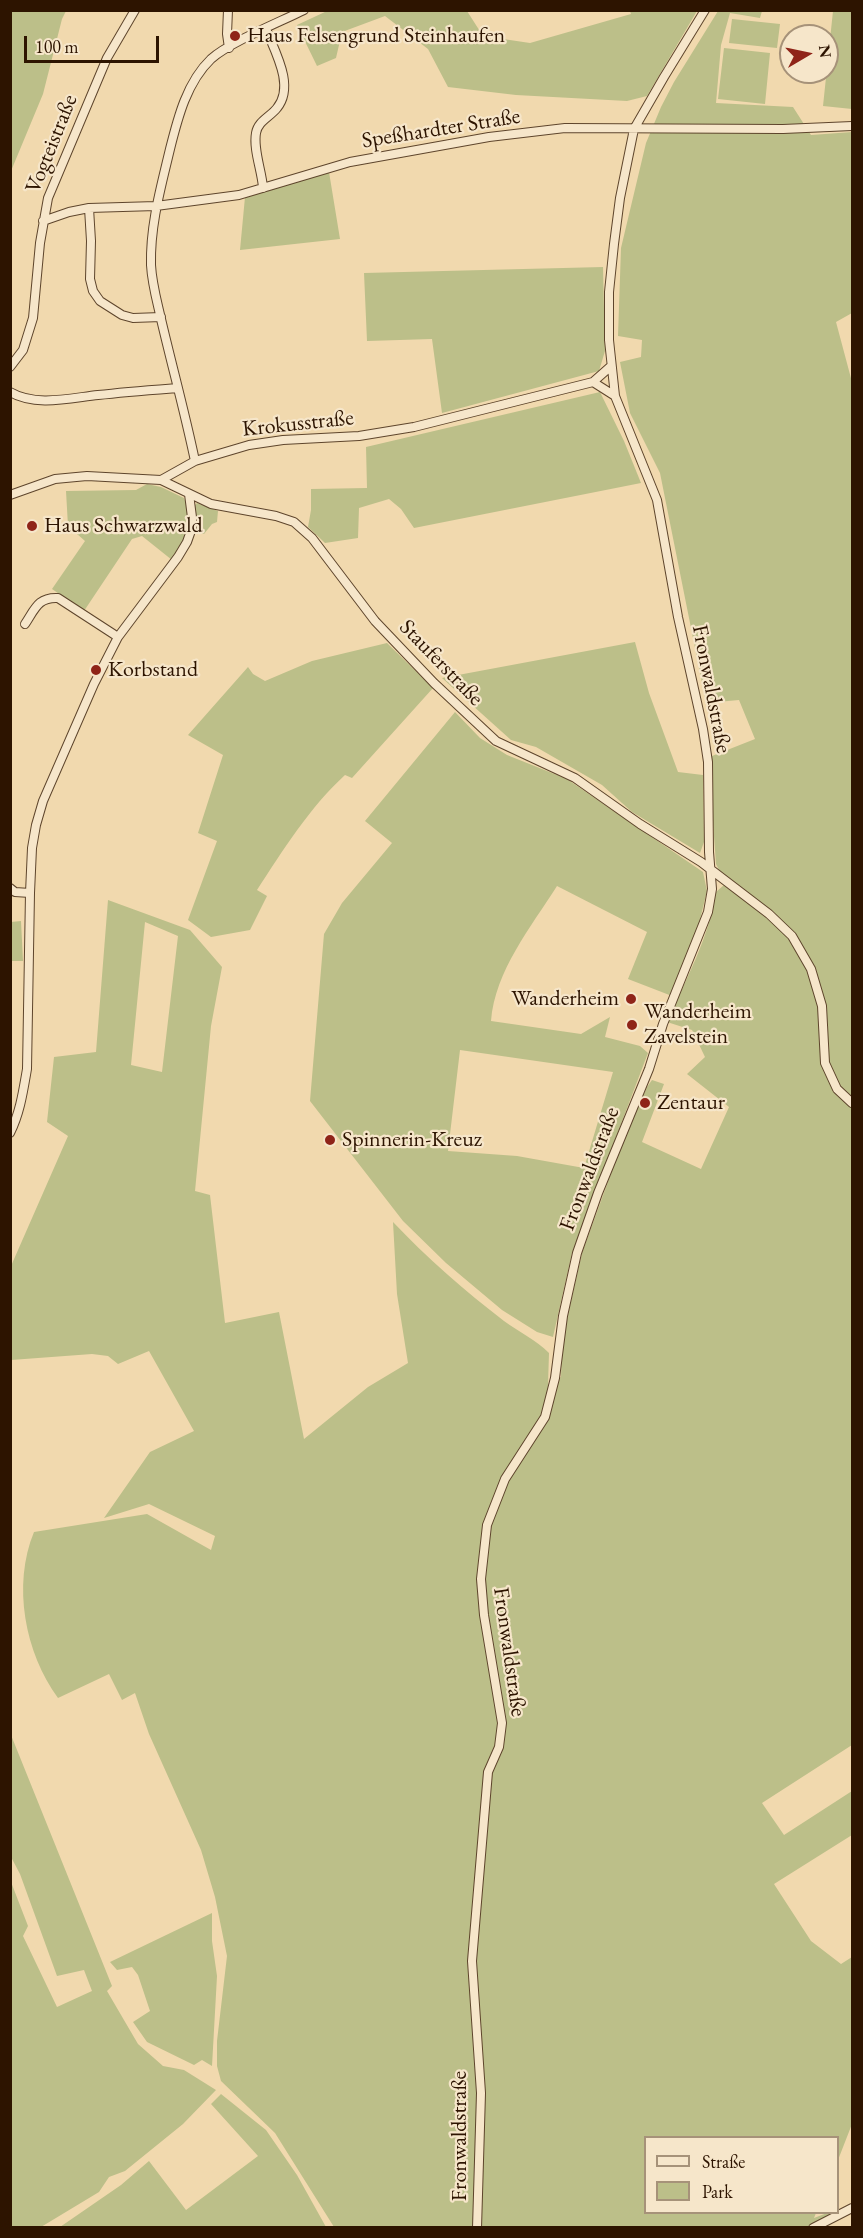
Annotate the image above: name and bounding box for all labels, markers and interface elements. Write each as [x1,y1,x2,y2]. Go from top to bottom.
place label: Haus Felsengrund Steinhaufen [247,23,505,49]
scale bar [27,24,162,62]
north arrow [779,24,839,84]
marker: Haus Felsengrund Steinhaufen [228,29,242,43]
text: 100 m [35,35,79,58]
text: N [814,43,837,59]
street label: Vogteistraße [20,91,84,197]
street label: Speßhardter Straße [360,103,522,155]
street label: Krokusstraße [241,405,355,443]
place label: Haus Schwarzwald [44,513,203,539]
marker: Haus Schwarzwald [25,519,39,533]
street label: Stauferstraße [393,614,489,712]
street label: Fronwaldstraße [686,623,736,755]
place label: Korbstand [108,657,198,683]
marker: Korbstand [89,663,103,677]
place label: Wanderheim [511,986,619,1012]
marker: Wanderheim [624,992,638,1006]
place label: Wanderheim Zavelstein [644,999,752,1050]
marker: Wanderheim Zavelstein [625,1018,639,1032]
place label: Zentaur [657,1090,725,1116]
marker: Zentaur [638,1096,652,1110]
street label: Fronwaldstraße [554,1103,626,1235]
place label: Spinnerin-Kreuz [342,1127,482,1153]
marker: Spinnerin-Kreuz [323,1133,337,1147]
street label: Fronwaldstraße [487,1586,531,1718]
street label: Fronwaldstraße [447,2071,473,2201]
legend [644,2136,839,2214]
text: Straße [702,2150,745,2173]
text: Park [702,2180,733,2203]

